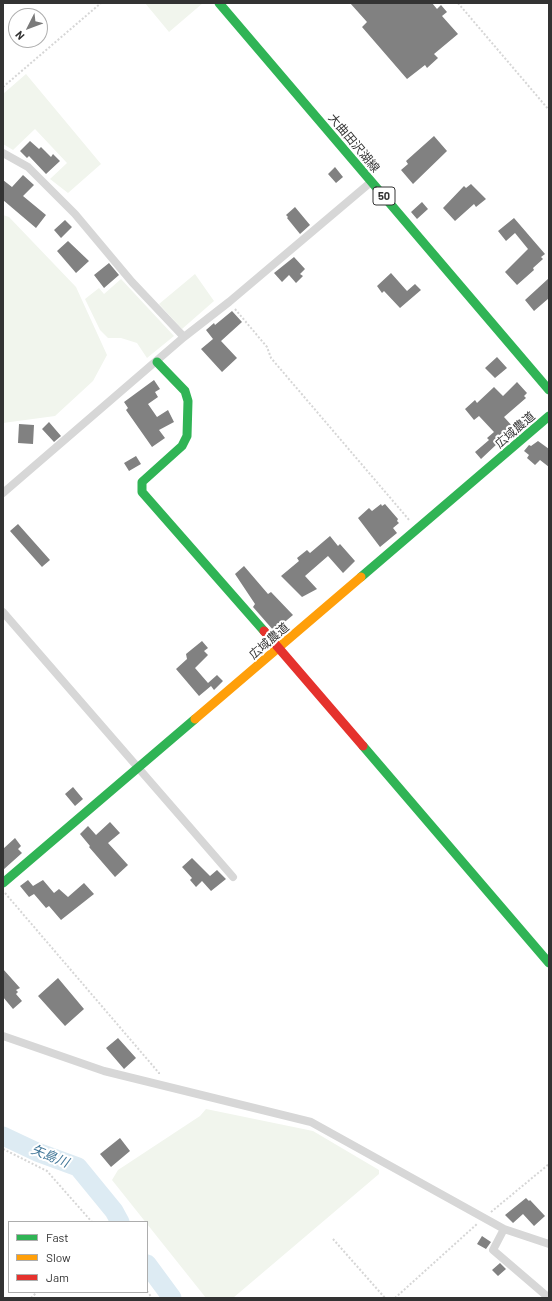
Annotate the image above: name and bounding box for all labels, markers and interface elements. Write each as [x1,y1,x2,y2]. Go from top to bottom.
north arrow [8,8,48,48]
text: N [12,29,27,43]
street label: 大曲田沢湖線 [325,111,383,175]
road number: 50 [373,187,395,205]
street label: 広域農道 [492,409,538,451]
street label: 広域農道 [246,620,292,662]
water label: 矢島川 [29,1141,71,1171]
legend [8,1221,148,1293]
text: Fast [46,1230,69,1244]
text: Slow [46,1250,71,1264]
text: Jam [46,1270,69,1284]

